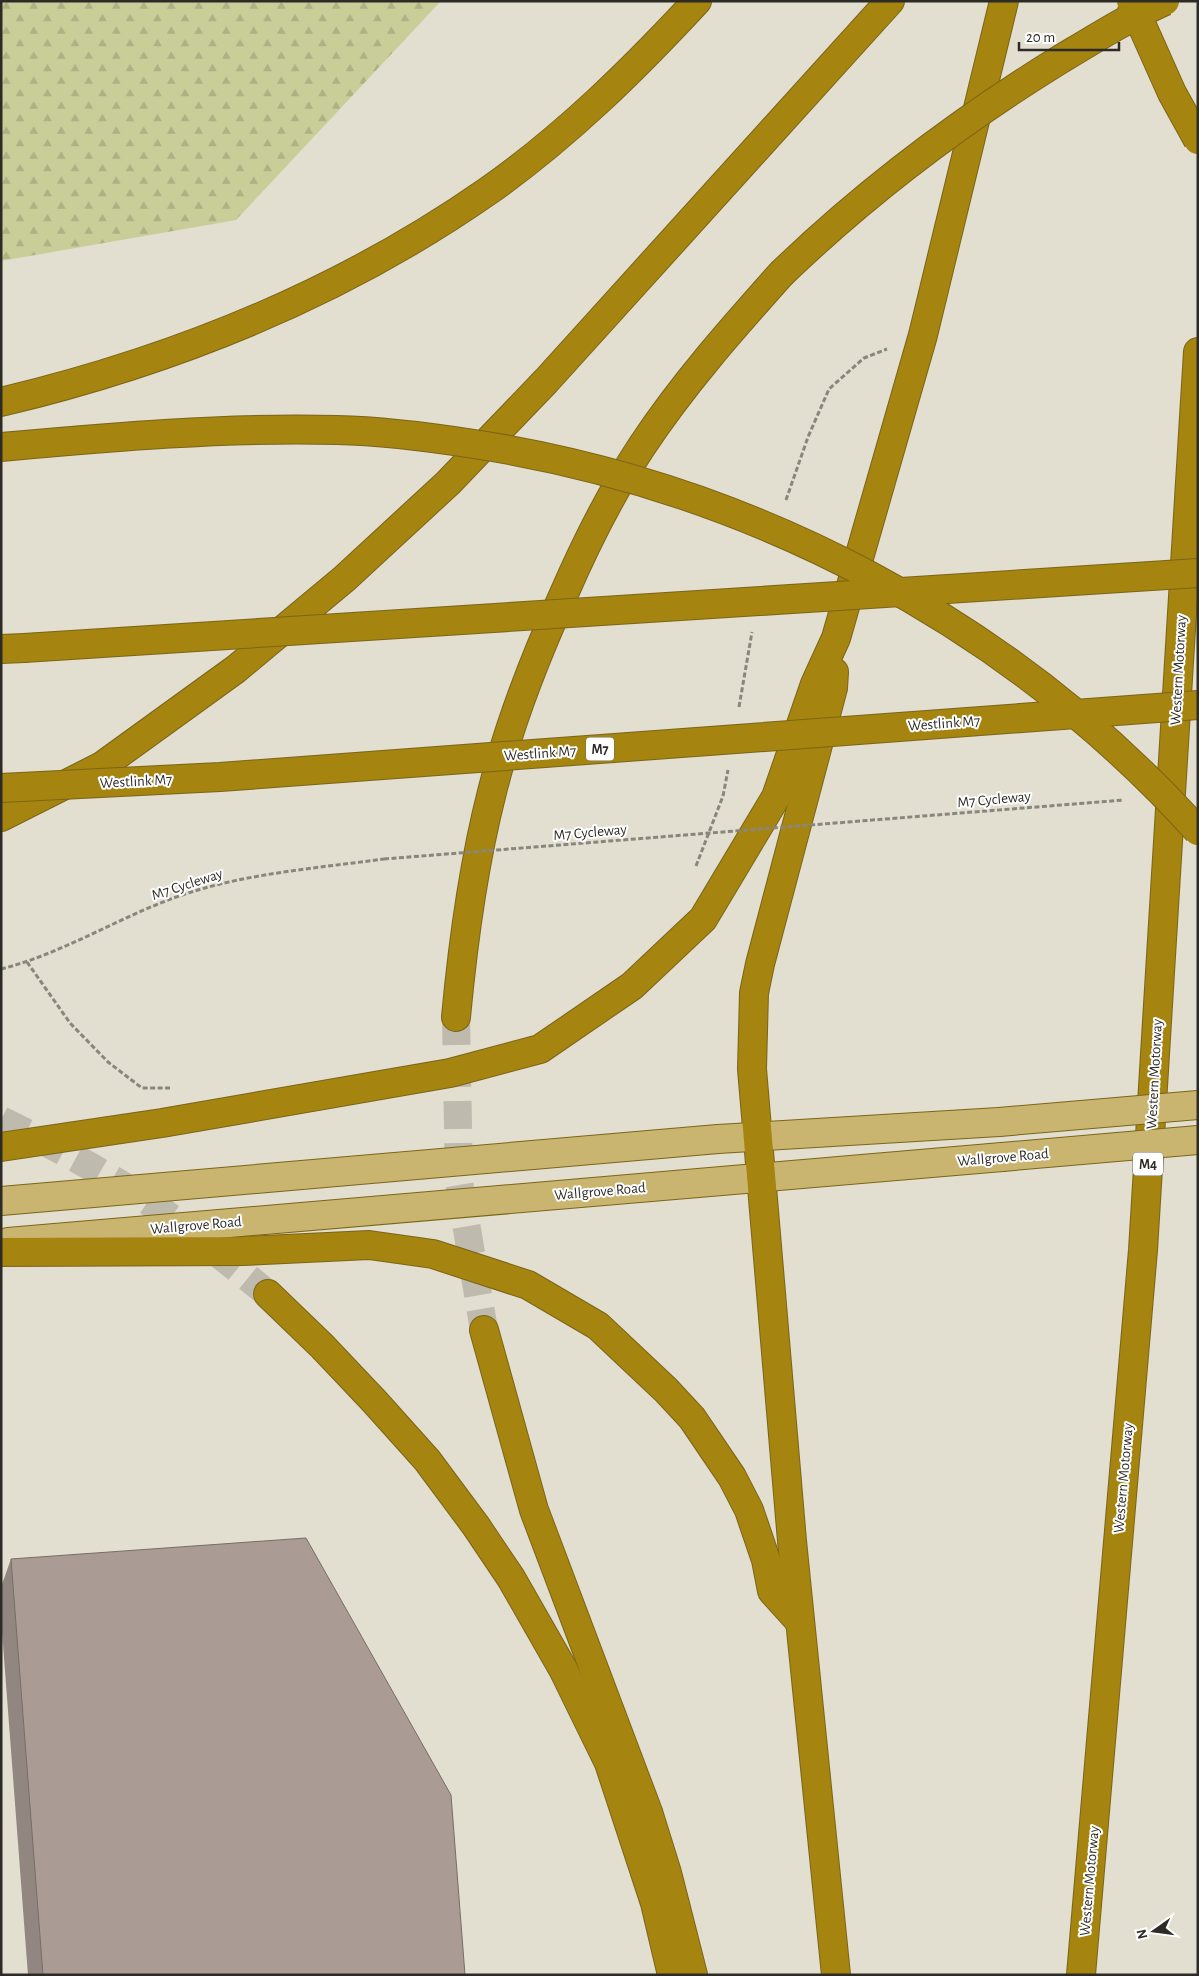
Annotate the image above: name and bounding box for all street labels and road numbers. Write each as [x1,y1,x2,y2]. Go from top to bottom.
street label: Western Motorway [1168,614,1189,726]
street label: Westlink M7 [907,713,981,734]
road number: M7 [586,738,614,761]
street label: Westlink M7 [503,743,577,764]
street label: Westlink M7 [99,772,173,791]
street label: M7 Cycleway [957,789,1032,810]
street label: M7 Cycleway [553,822,628,843]
street label: M7 Cycleway [150,866,225,903]
street label: Western Motorway [1144,1018,1165,1130]
street label: Wallgrove Road [957,1146,1050,1169]
road number: M4 [1133,1152,1163,1176]
street label: Wallgrove Road [554,1180,647,1203]
street label: Wallgrove Road [150,1214,243,1237]
street label: Western Motorway [1111,1422,1136,1534]
street label: Western Motorway [1077,1825,1102,1937]

